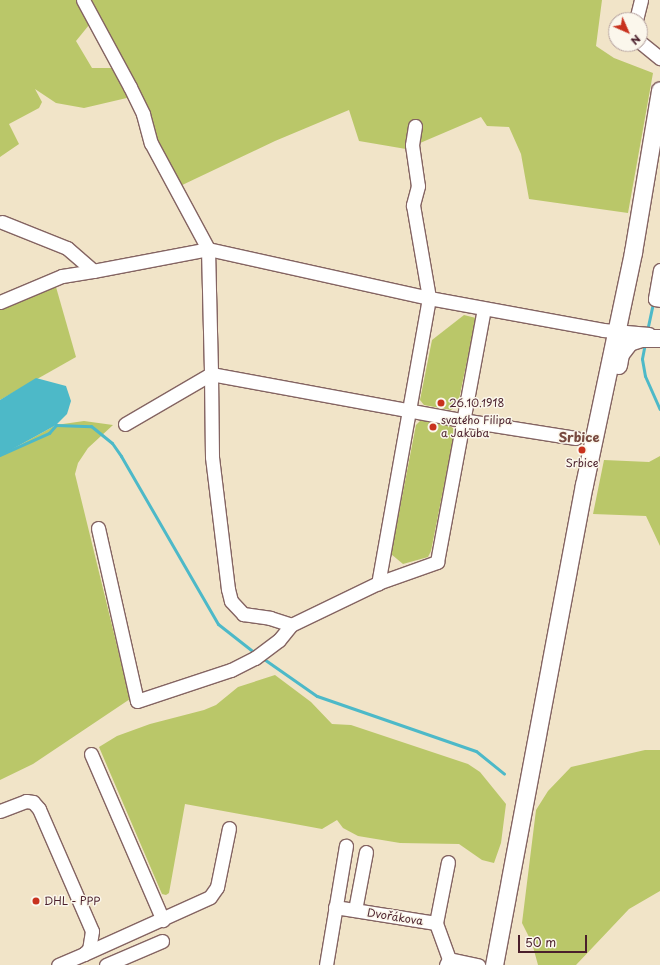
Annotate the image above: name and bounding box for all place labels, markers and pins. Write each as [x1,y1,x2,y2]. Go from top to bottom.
place label: 26.10.1918 [449,396,504,410]
marker: 26.10.1918 [436,398,446,408]
place label: svatého Filipa a Jakuba [441,414,512,440]
marker: svatého Filipa a Jakuba [428,422,438,432]
marker: Srbice [577,445,587,455]
place label: Srbice [565,456,599,470]
place label: DHL - PPP [44,894,101,908]
marker: DHL - PPP [31,896,41,906]

